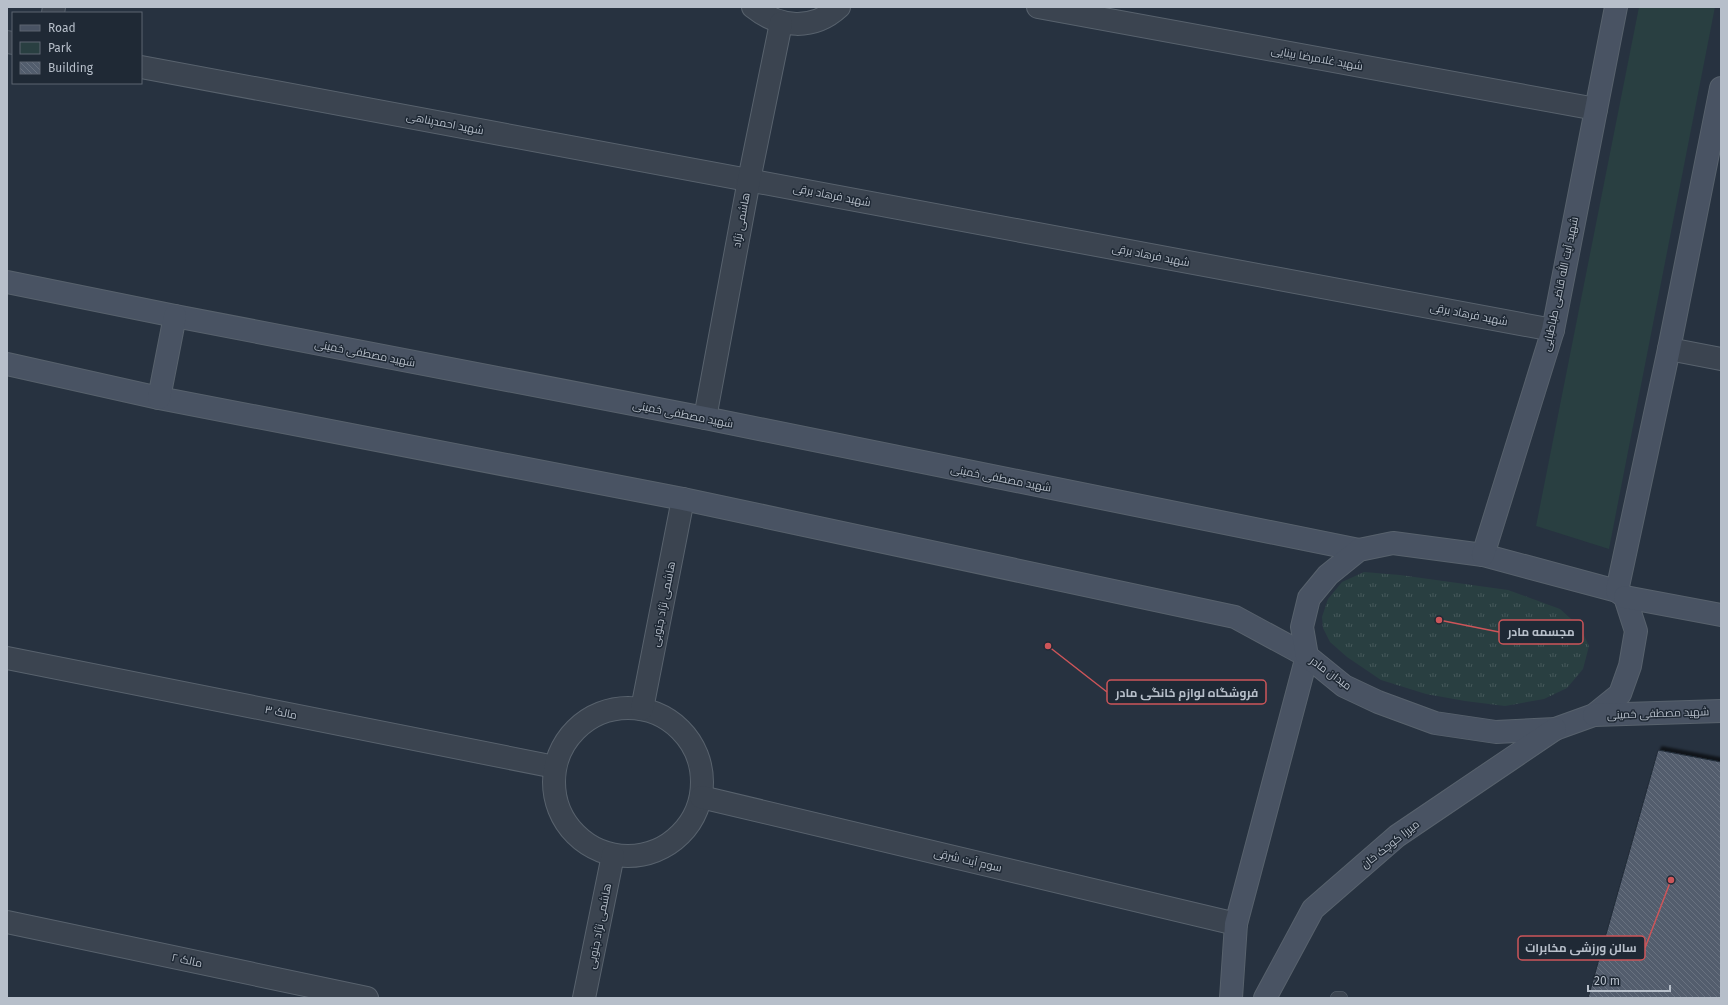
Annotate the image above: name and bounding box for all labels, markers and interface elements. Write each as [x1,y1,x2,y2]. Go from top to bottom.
legend [12,12,142,84]
text: Road [48,21,76,35]
text: Park [48,41,72,55]
street label: شهید غلامرضا بینایی [1270,44,1364,73]
text: Building [48,61,94,75]
street label: شهید احمدپناهی [405,110,485,137]
street label: شهید فرهاد برقی [792,182,872,209]
street label: هاشمی نژاد [730,192,753,249]
street label: شهید آیت الله قاضی طباطبایی [1538,215,1581,353]
street label: شهید فرهاد برقی [1111,242,1191,269]
street label: شهید فرهاد برقی [1429,301,1509,328]
street label: شهید مصطفی خمینی [313,337,416,370]
street label: شهید مصطفی خمینی [631,398,734,431]
street label: شهید مصطفی خمینی [949,462,1052,495]
street label: هاشمی نژاد جنوبی [649,560,678,648]
callout: مجسمه مادر [1499,620,1583,644]
text: مجسمه مادر [1506,625,1575,640]
street label: میدان مادر [1307,653,1354,693]
callout: فروشگاه لوازم خانگی مادر [1107,680,1266,704]
text: فروشگاه لوازم خانگی مادر [1115,686,1258,701]
street label: مالک ۳ [264,703,298,722]
street label: شهید مصطفی خمینی [1607,705,1709,722]
street label: میرزا کوچک خان [1359,818,1422,871]
street label: سوم آیت شرقی [932,846,1003,876]
street label: هاشمی نژاد جنوبی [585,882,614,970]
callout: سالن ورزشی مخابرات [1518,936,1645,960]
text: سالن ورزشی مخابرات [1525,941,1637,956]
street label: مالک ۲ [170,951,203,970]
scale bar [1588,967,1670,993]
text: 20 m [1594,974,1620,988]

